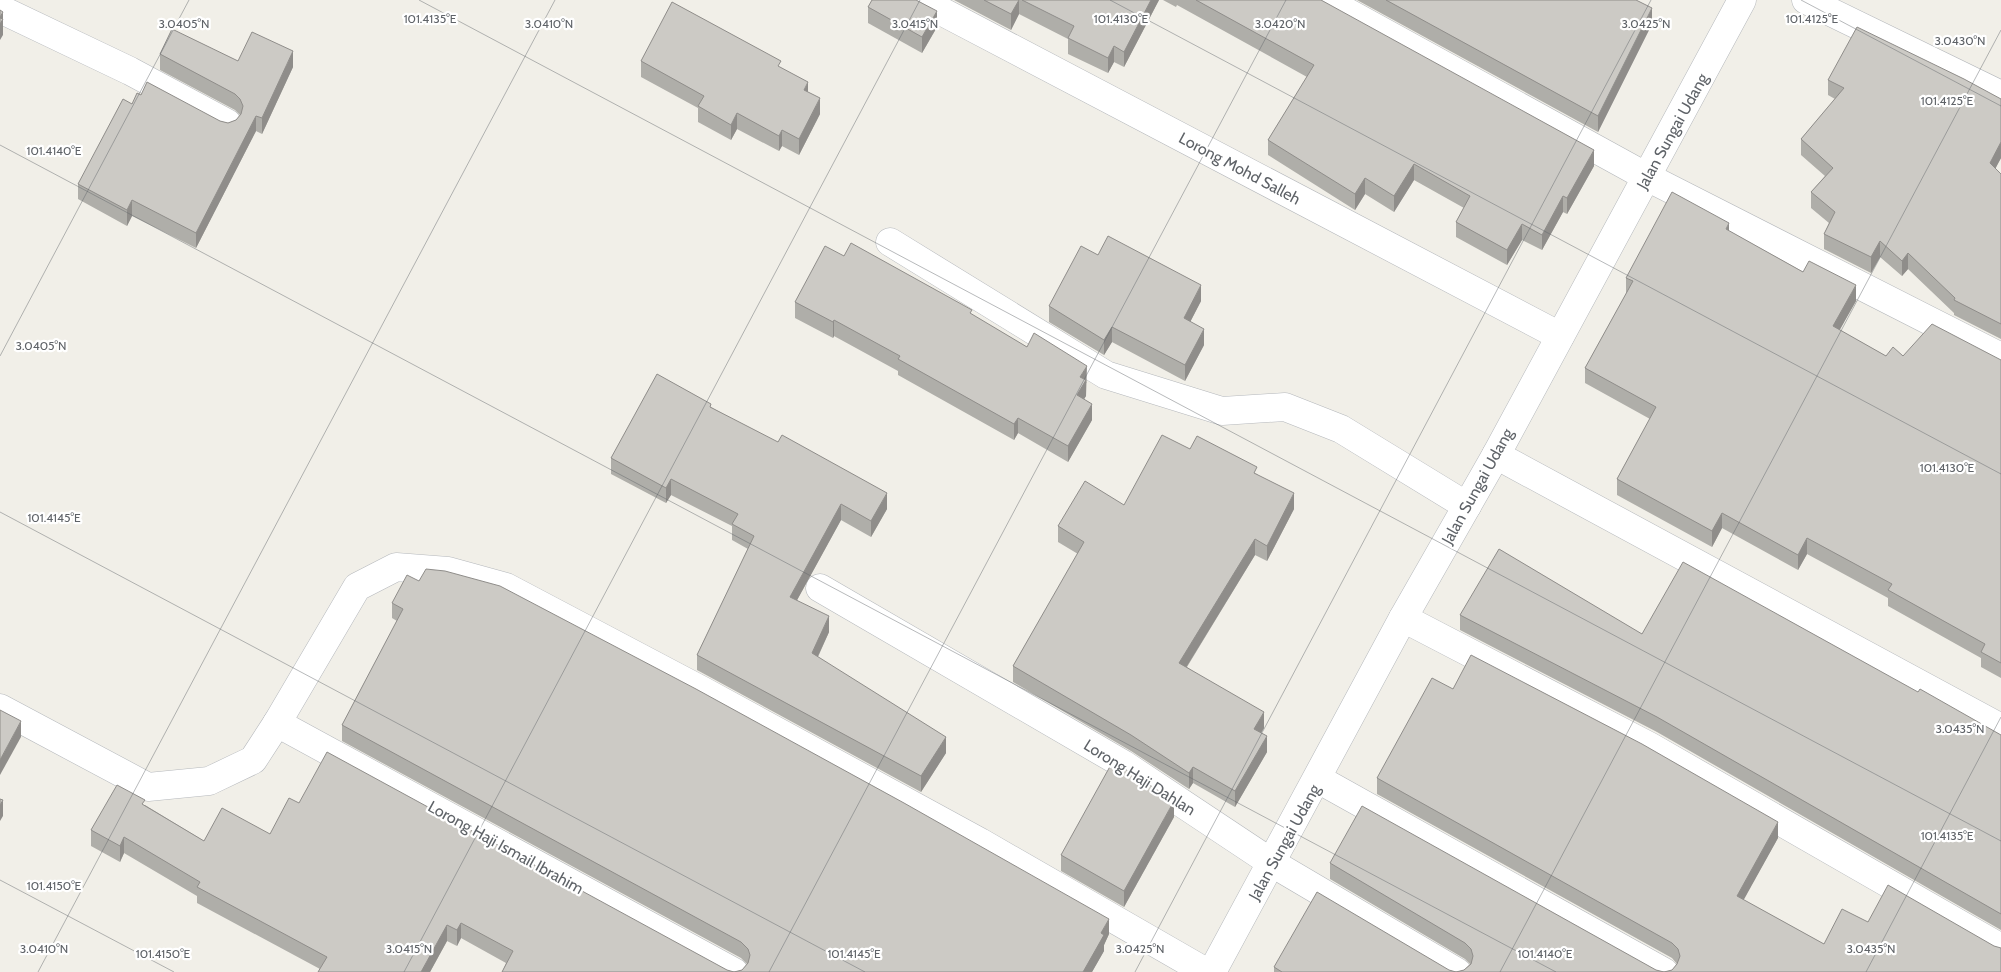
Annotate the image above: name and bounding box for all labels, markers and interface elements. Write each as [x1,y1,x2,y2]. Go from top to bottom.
text: 101.4135°E [404,11,457,26]
text: 101.4130°E [1094,11,1149,26]
text: 101.4125°E [1786,11,1839,26]
text: 3.0405°N [159,16,209,31]
text: 3.0410°N [525,16,573,31]
text: 3.0415°N [892,16,938,31]
text: 3.0420°N [1255,16,1305,31]
text: 3.0425°N [1622,16,1670,31]
text: 3.0430°N [1935,33,1985,48]
street label: Jalan Sungai Udang [1632,69,1713,193]
text: 101.4125°E [1921,93,1974,108]
street label: Lorong Mohd Salleh [1176,128,1304,209]
text: 101.4140°E [27,143,82,158]
text: 3.0405°N [16,338,66,353]
street label: Jalan Sungai Udang [1437,424,1518,548]
text: 101.4130°E [1920,460,1975,475]
text: 101.4145°E [27,510,81,525]
text: 3.0435°N [1935,721,1985,736]
street label: Lorong Haji Dahlan [1080,735,1199,819]
street label: Jalan Sungai Udang [1244,780,1325,904]
street label: Lorong Haji Ismail Ibrahim [425,797,587,898]
text: 101.4135°E [1921,828,1974,843]
text: 101.4150°E [27,878,82,893]
text: 3.0410°N [20,941,68,956]
text: 3.0415°N [386,941,432,956]
text: 3.0425°N [1116,941,1164,956]
text: 3.0435°N [1846,941,1896,956]
text: 101.4150°E [136,946,191,961]
text: 101.4145°E [827,946,881,961]
text: 101.4140°E [1518,946,1573,961]

